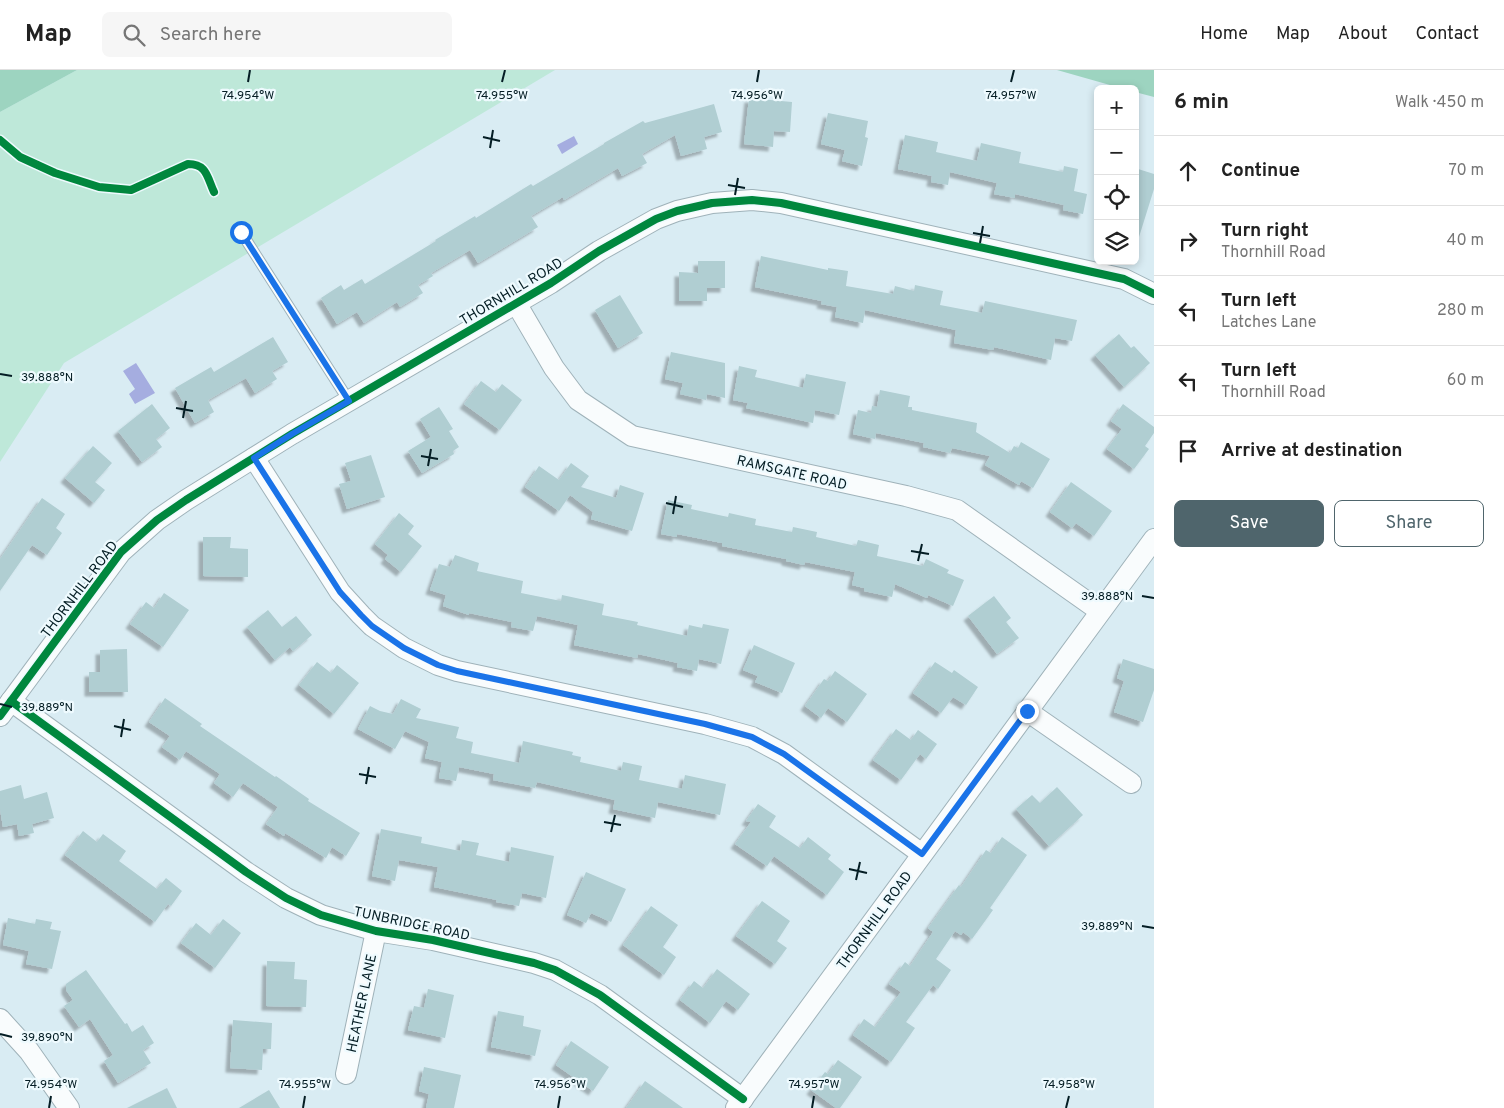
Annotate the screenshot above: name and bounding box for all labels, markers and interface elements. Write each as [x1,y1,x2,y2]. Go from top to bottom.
search box [102,12,452,57]
text: Map [25,20,72,50]
icon: search [120,21,148,49]
text: Search here [160,23,261,47]
text: Home [1200,23,1248,46]
text: Map [1276,23,1310,46]
text: About [1338,23,1387,46]
text: Contact [1415,23,1479,46]
map controls [1094,85,1139,265]
button: + [1094,85,1139,130]
text: 74.954°W [222,88,274,104]
text: 74.955°W [476,88,528,104]
text: 74.956°W [731,88,783,104]
text: 74.957°W [986,88,1036,104]
text: 6 min [1174,89,1229,116]
text: Walk · 450 m [1395,93,1484,113]
button: − [1094,130,1139,175]
icon: ahead [1174,157,1202,185]
text: Continue [1221,159,1300,183]
text: 70 m [1449,161,1484,181]
button: locate [1094,175,1139,220]
text: Turn right [1221,219,1309,243]
button: layers [1094,220,1139,265]
route start [230,221,253,244]
icon: right [1174,227,1202,255]
text: 40 m [1446,231,1484,251]
text: Thornhill Road [1221,243,1326,263]
street label: THORNHILL ROAD [457,255,566,330]
text: Turn left [1221,289,1297,313]
icon: left [1174,297,1202,325]
text: 280 m [1437,301,1484,321]
text: Latches Lane [1221,313,1316,333]
text: Turn left [1221,359,1297,383]
icon: left [1174,367,1202,395]
text: 39.888°N [21,370,73,386]
text: 60 m [1447,371,1484,391]
text: Thornhill Road [1221,383,1326,403]
icon: arrive [1174,437,1202,465]
text: Arrive at destination [1221,439,1402,463]
street label: RAMSGATE ROAD [735,453,848,494]
button: Save [1174,500,1324,547]
button: Share [1334,500,1484,547]
street label: THORNHILL ROAD [38,538,122,642]
text: 39.888°N [1081,589,1133,605]
text: 39.889°N [21,700,73,716]
route end [1016,700,1039,723]
street label: THORNHILL ROAD [834,868,917,973]
street label: TUNBRIDGE ROAD [352,904,471,945]
text: 39.889°N [1081,919,1133,935]
street label: HEATHER LANE [344,952,381,1054]
text: 39.890°N [21,1030,73,1046]
text: 74.954°W [25,1077,77,1093]
text: 74.955°W [279,1077,331,1093]
text: 74.956°W [534,1077,586,1093]
text: 74.957°W [789,1077,839,1093]
text: 74.958°W [1043,1077,1095,1093]

